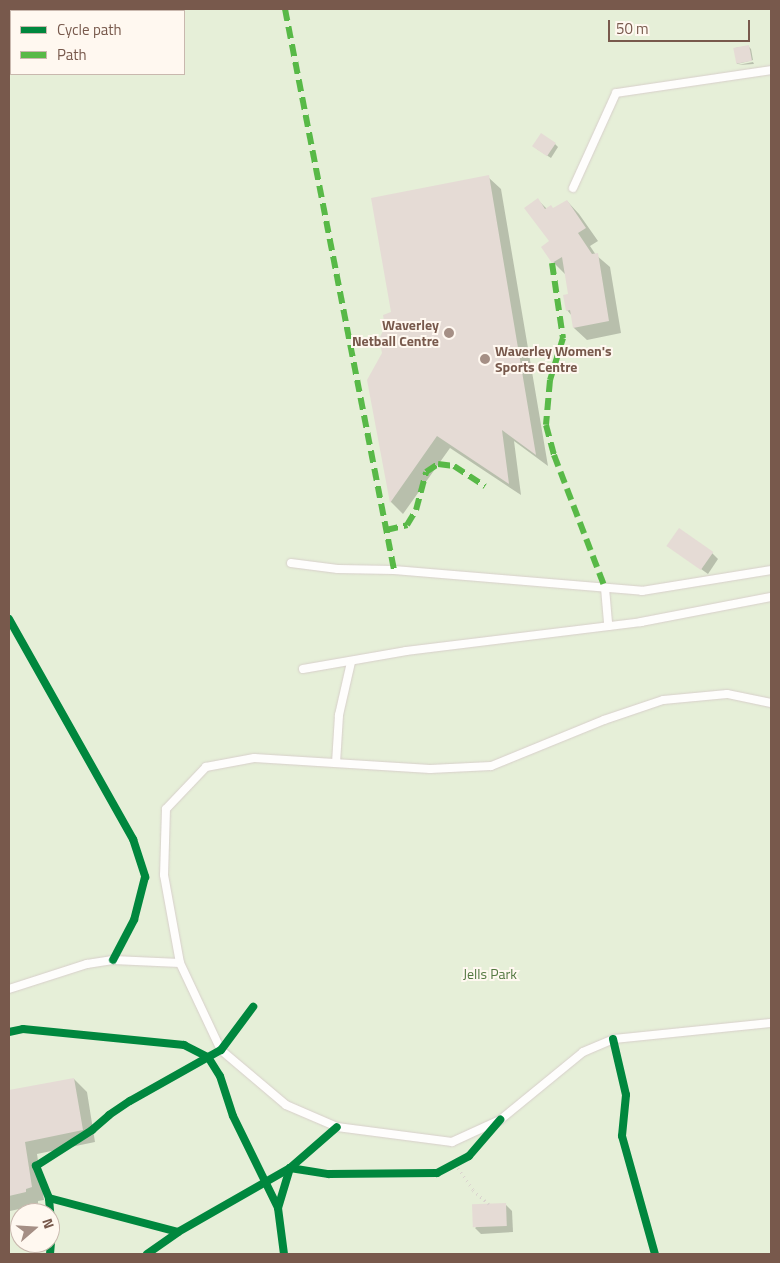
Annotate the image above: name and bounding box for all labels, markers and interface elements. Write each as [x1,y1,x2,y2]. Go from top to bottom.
legend [10,10,185,75]
scale bar [610,10,752,42]
text: 50 m [616,17,649,40]
text: Cycle path [57,18,122,41]
text: Path [57,43,87,66]
place label: Waverley Netball Centre [352,317,439,350]
marker: Waverley Netball Centre [443,327,455,339]
place label: Waverley Women's Sports Centre [495,343,612,376]
marker: Waverley Women's Sports Centre [479,353,491,365]
park label: Jells Park [463,966,517,982]
north arrow [10,1203,60,1253]
text: N [37,1215,60,1231]

